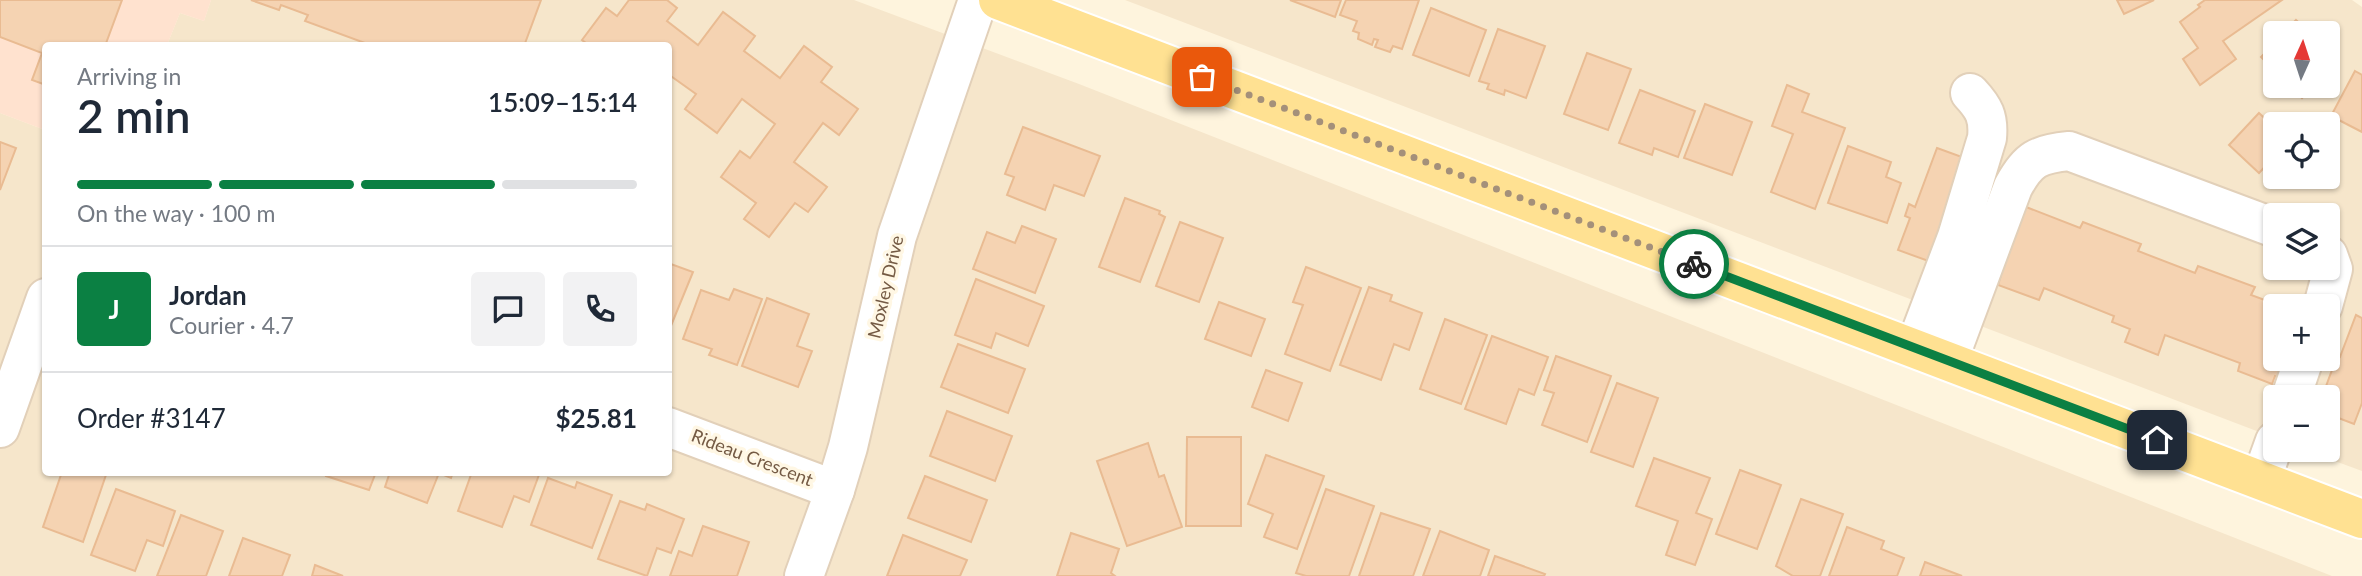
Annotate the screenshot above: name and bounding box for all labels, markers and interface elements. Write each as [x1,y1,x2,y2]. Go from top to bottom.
north arrow [2263,21,2340,98]
map controls [2263,21,2340,462]
pin [1172,47,1232,107]
icon: bag [1183,58,1221,96]
text: Arriving in [77,62,181,90]
text: 15:09–15:14 [488,86,637,118]
text: 2 min [77,88,191,143]
button: locate [2263,112,2340,189]
text: On the way · 100 m [77,199,276,227]
button: layers [2263,203,2340,280]
courier [1659,229,1729,299]
street label: Moxley Drive [862,233,908,340]
icon: bike [1675,245,1713,283]
button: chat [471,272,545,346]
button: phone [563,272,637,346]
text: Jordan [169,279,247,311]
text: J [108,293,120,325]
button: + [2263,294,2340,371]
text: Courier · 4.7 [169,311,294,339]
button: − [2263,385,2340,462]
text: Order #3147 [77,402,226,434]
text: $25.81 [555,402,637,434]
pin [2127,410,2187,470]
icon: home [2138,421,2176,459]
street label: Rideau Crescent [688,424,817,491]

